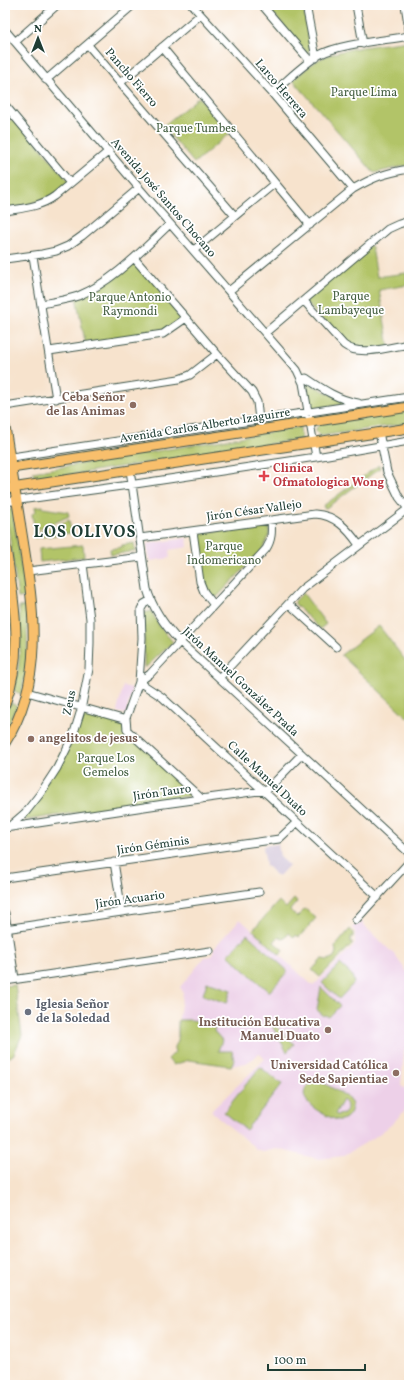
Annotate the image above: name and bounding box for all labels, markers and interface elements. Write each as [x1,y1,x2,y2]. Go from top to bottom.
north arrow [18,18,58,58]
text: N [34,22,42,37]
street label: Pancho Fierro [101,45,161,111]
street label: Larco Herrera [251,56,311,122]
park label: Parque Lima [331,85,397,101]
park label: Parque Tumbes [156,121,236,137]
street label: Avenida José Santos Chocano [107,135,219,261]
park label: Parque Lambayeque [318,289,385,319]
park label: Parque Antonio Raymondi [89,290,171,320]
place label: Ceba Señor de las Animas [46,390,125,420]
marker: Ceba Señor de las Animas [128,400,138,410]
street label: Avenida Carlos Alberto Izaguirre [119,405,292,447]
place label: Clinica Ofmatologica Wong [273,461,385,491]
marker: Clinica Ofmatologica Wong [258,470,270,482]
street label: Jirón César Vallejo [205,496,303,526]
district label: LOS OLIVOS [33,522,137,544]
park label: Parque Indomericano [187,539,261,569]
street label: Jirón Manuel González Prada [178,624,302,740]
street label: Zeus [60,689,80,717]
place label: angelitos de jesus [39,731,138,747]
marker: angelitos de jesus [26,734,36,744]
street label: Calle Manuel Duato [224,738,310,820]
park label: Parque Los Gemelos [77,751,135,781]
street label: Jirón Tauro [132,781,192,805]
street label: Jirón Géminis [116,833,190,859]
street label: Jirón Acuario [94,887,166,913]
place label: Iglesia Señor de la Soledad [36,997,110,1027]
marker: Iglesia Señor de la Soledad [23,1007,33,1017]
place label: Institución Educativa Manuel Duato [199,1015,320,1045]
marker: Institución Educativa Manuel Duato [323,1025,333,1035]
place label: Universidad Católica Sede Sapientiae [271,1058,388,1088]
marker: Universidad Católica Sede Sapientiae [391,1068,401,1078]
scale bar [268,1346,365,1372]
text: 100 m [274,1353,307,1369]

